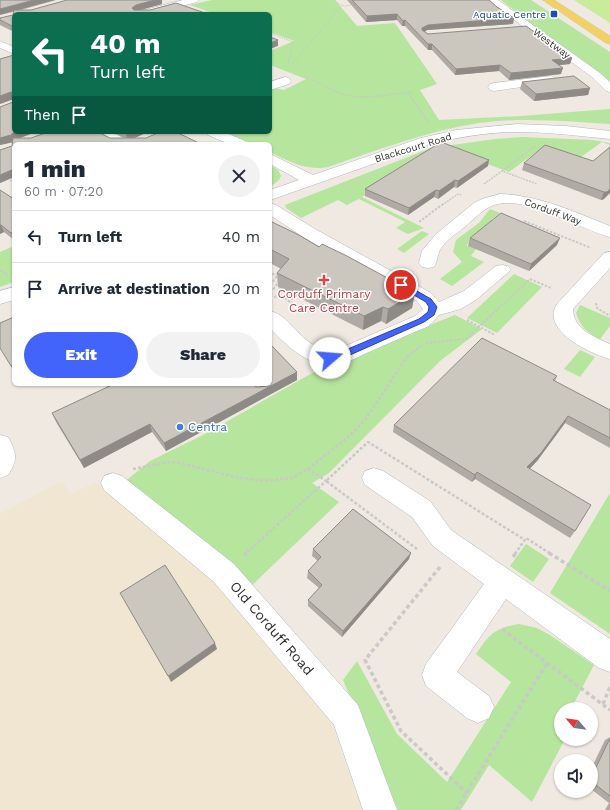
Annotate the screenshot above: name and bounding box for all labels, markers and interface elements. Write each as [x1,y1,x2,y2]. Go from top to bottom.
place label: Aquatic Centre [473,9,546,20]
marker: Aquatic Centre [549,9,559,19]
street label: Westway [531,26,573,61]
text: 40 m [90,27,160,60]
icon: left [24,28,76,80]
text: Turn left [90,61,165,82]
icon: arrive [68,104,90,126]
text: Then [24,106,60,124]
street label: Blackcourt Road [373,131,453,164]
text: 1 min [24,155,86,183]
button: close [218,155,260,197]
text: 60 m · 07:20 [24,184,103,199]
street label: Corduff Way [523,196,583,227]
icon: left [24,226,46,248]
text: Turn left [58,228,122,246]
text: 40 m [222,228,260,246]
pin [384,268,418,302]
marker: Corduff Primary Care Centre [318,274,330,286]
icon: arrive [390,274,412,296]
icon: arrive [24,278,46,300]
text: Arrive at destination [58,280,210,298]
text: 20 m [223,280,260,298]
place label: Corduff Primary Care Centre [278,287,371,315]
button: Exit [24,332,138,378]
button: Share [146,332,260,378]
position arrow [309,337,351,379]
place label: Centra [188,420,227,434]
marker: Centra [175,422,185,432]
street label: Old Corduff Road [227,578,317,678]
north arrow [554,702,598,746]
map controls [554,702,598,798]
button: sound [554,754,598,798]

